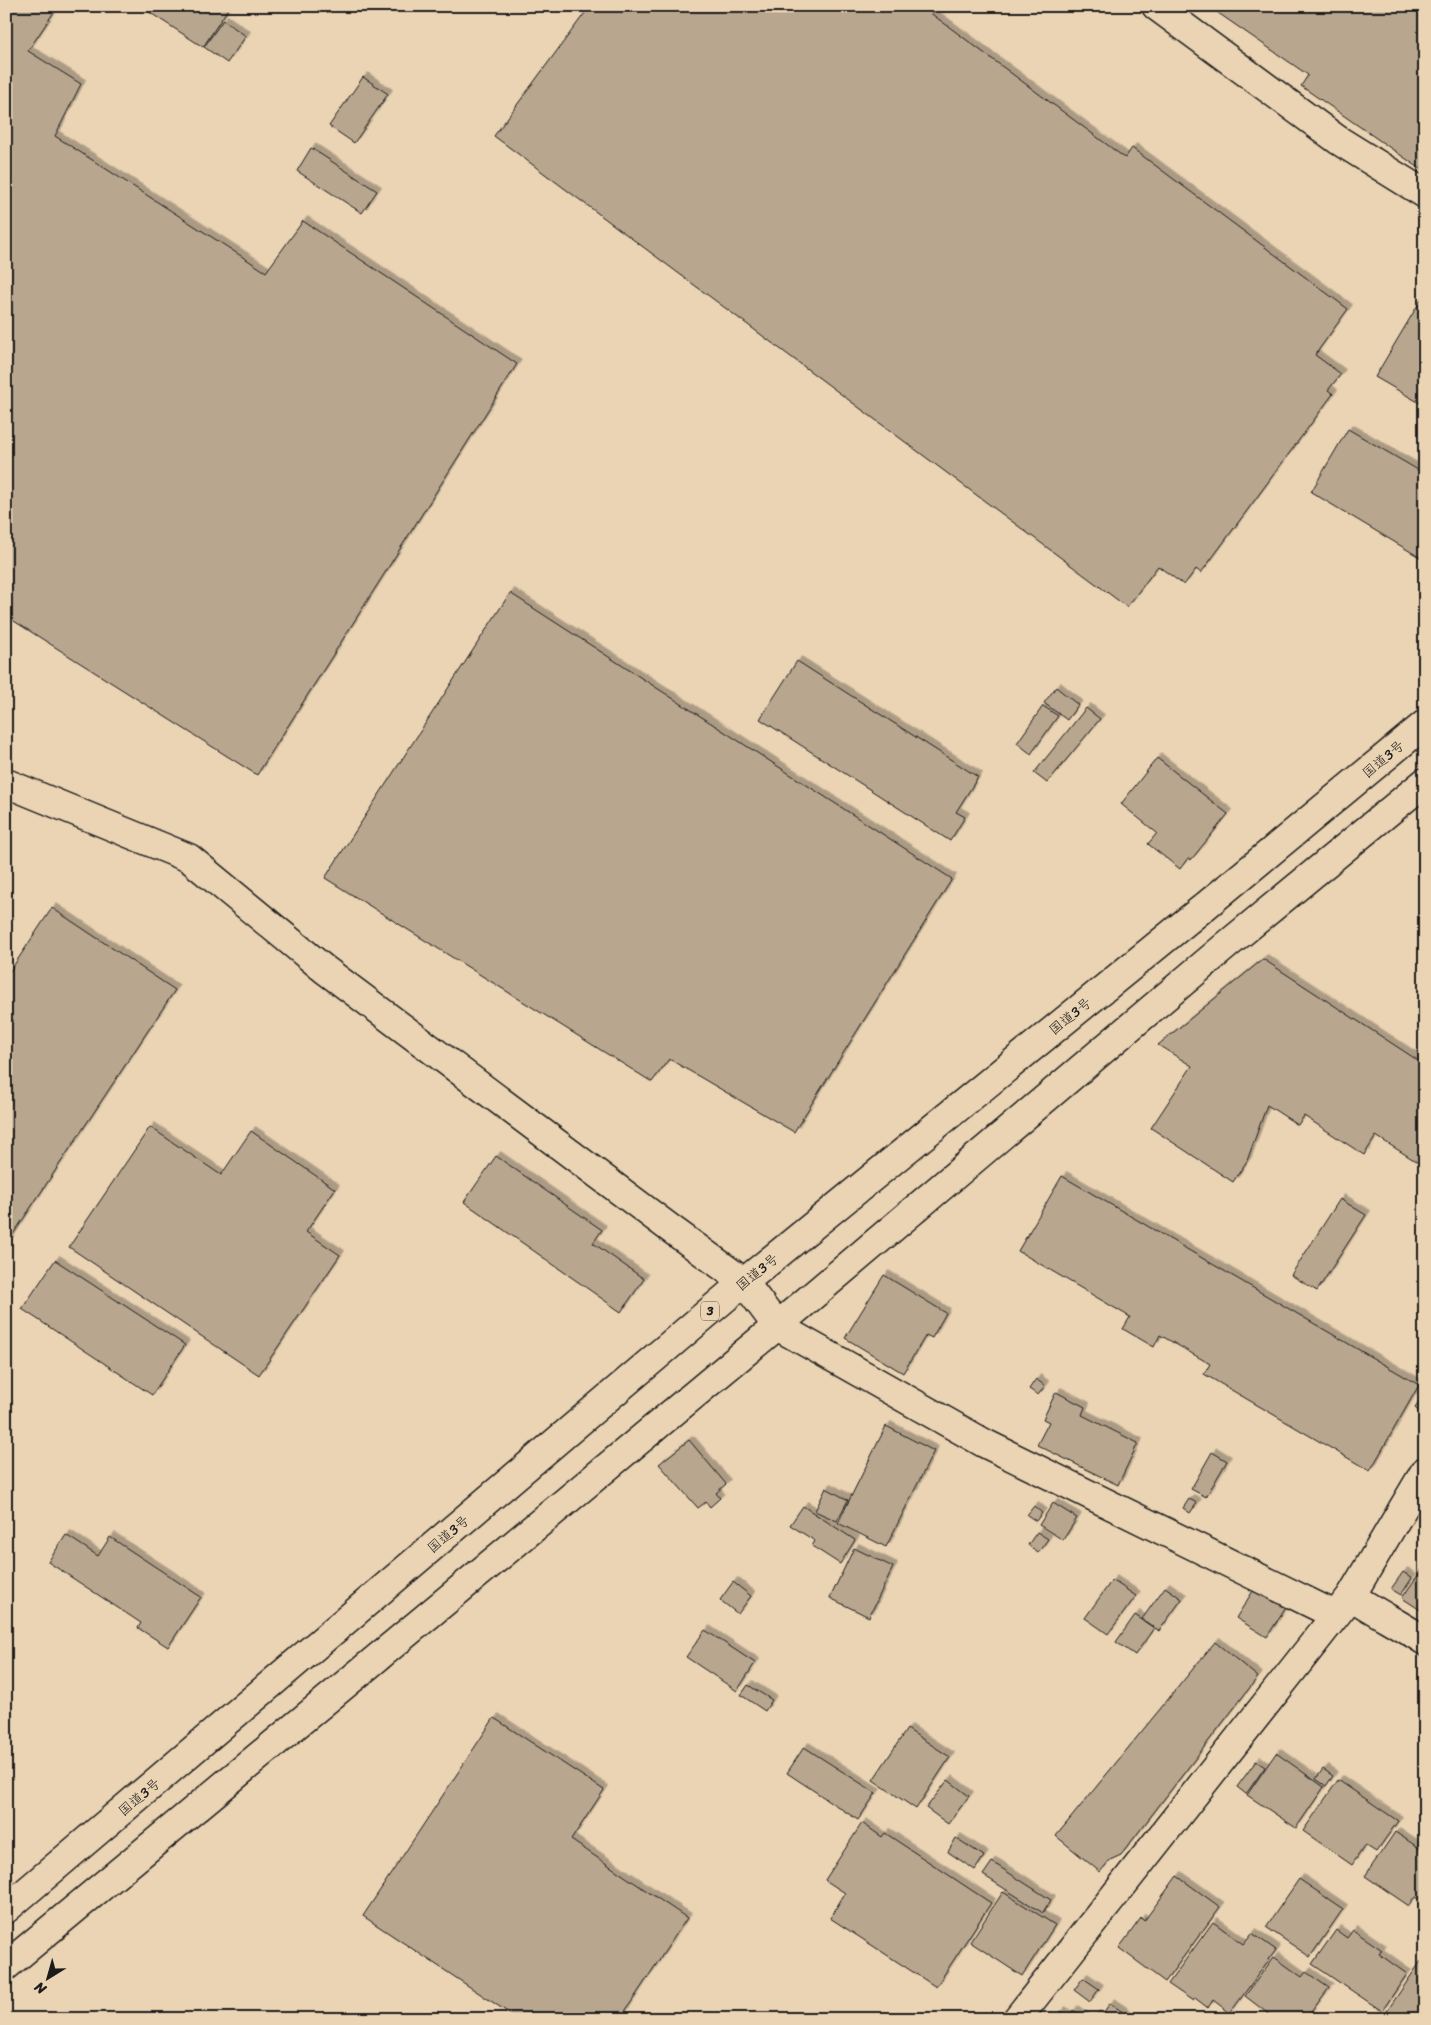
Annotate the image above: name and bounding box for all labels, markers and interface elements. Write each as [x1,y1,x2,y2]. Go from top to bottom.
street label: 国道3号 [1356,734,1410,785]
street label: 国道3号 [1043,991,1097,1042]
street label: 国道3号 [730,1247,784,1298]
road number: 3 [701,1302,719,1320]
street label: 国道3号 [421,1509,475,1560]
street label: 国道3号 [112,1772,166,1823]
north arrow [22,1952,72,2002]
text: N [29,1975,53,2001]

